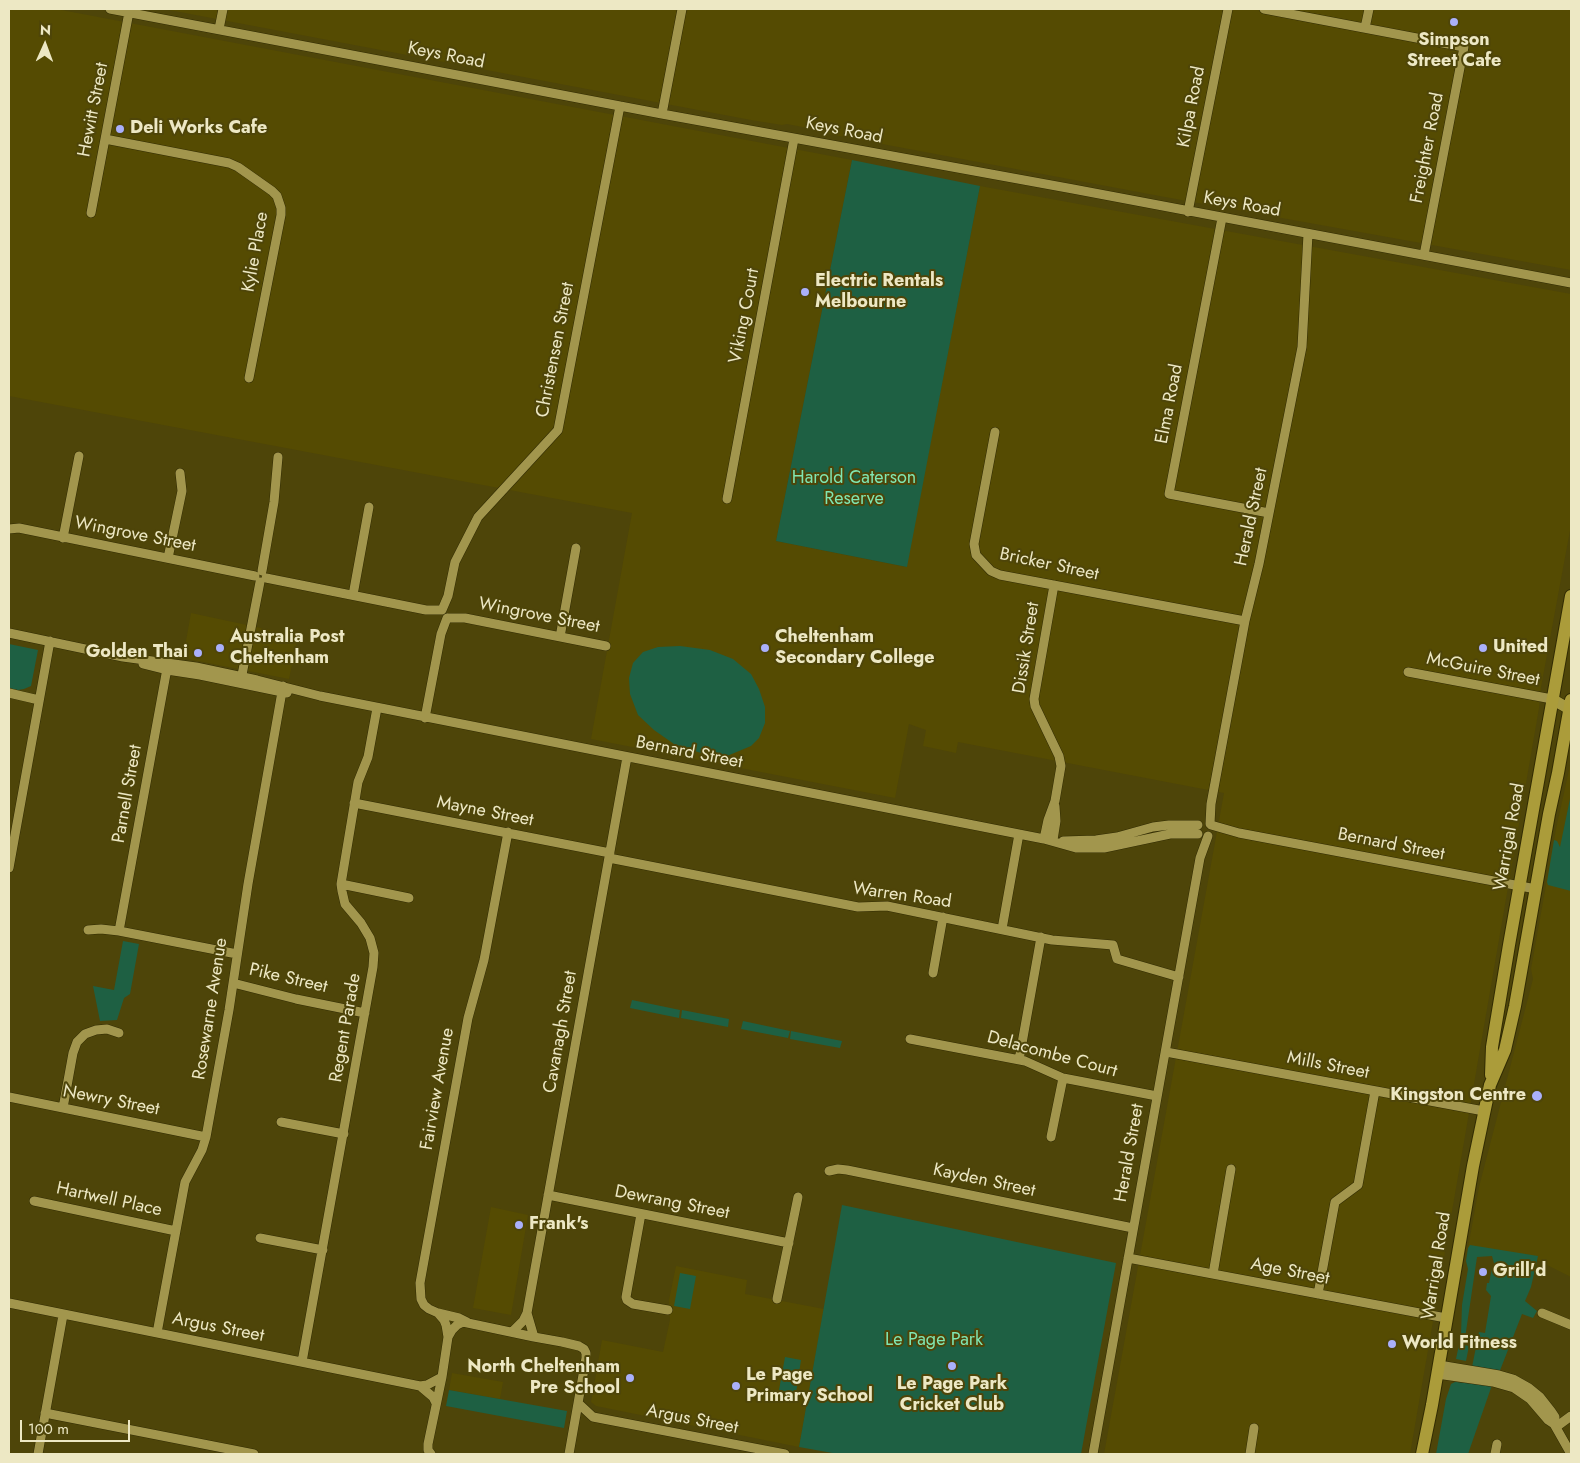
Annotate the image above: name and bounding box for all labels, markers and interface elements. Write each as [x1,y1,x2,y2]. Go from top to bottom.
marker: Simpson Street Cafe [1448,16,1460,28]
north arrow [20,20,70,70]
text: N [40,20,51,40]
place label: Simpson Street Cafe [1407,30,1501,72]
street label: Keys Road [406,38,486,74]
street label: Hewitt Street [74,61,114,159]
street label: Kilpa Road [1174,65,1210,149]
street label: Freighter Road [1407,91,1449,205]
street label: Keys Road [804,113,884,149]
place label: Deli Works Cafe [130,118,267,140]
marker: Deli Works Cafe [114,123,126,135]
street label: Keys Road [1202,188,1282,222]
street label: Kylie Place [238,210,274,294]
street label: Viking Court [725,267,765,365]
place label: Electric Rentals Melbourne [815,271,943,314]
street label: Christensen Street [532,281,580,419]
marker: Electric Rentals Melbourne [799,286,811,298]
street label: Elma Road [1152,362,1188,446]
street label: Herald Street [1231,466,1273,568]
park label: Harold Caterson Reserve [792,468,916,510]
street label: Wingrove Street [73,513,197,557]
street label: Bricker Street [997,544,1101,586]
street label: Wingrove Street [477,594,601,638]
street label: Dissik Street [1009,601,1045,695]
place label: Australia Post Cheltenham [230,627,344,670]
place label: Cheltenham Secondary College [775,627,935,670]
place label: United [1493,637,1548,659]
place label: Golden Thai [86,642,188,664]
marker: Australia Post Cheltenham [214,642,226,654]
marker: Cheltenham Secondary College [759,642,771,654]
marker: United [1477,642,1489,654]
marker: Golden Thai [192,647,204,659]
street label: McGuire Street [1425,648,1541,692]
street label: Bernard Street [634,732,744,774]
street label: Parnell Street [109,743,147,845]
street label: Warrigal Road [1490,781,1530,893]
street label: Mayne Street [435,792,535,832]
street label: Bernard Street [1336,824,1446,866]
street label: Warren Road [851,878,953,914]
street label: Rosewarne Avenue [189,936,233,1082]
street label: Pike Street [247,959,329,999]
street label: Cavanagh Street [540,969,582,1095]
street label: Regent Parade [326,972,366,1084]
street label: Fairview Avenue [417,1026,459,1152]
street label: Delacombe Court [985,1027,1119,1083]
street label: Mills Street [1285,1047,1371,1085]
street label: Newry Street [61,1081,161,1121]
place label: Kingston Centre [1390,1085,1526,1107]
marker: Kingston Centre [1530,1089,1544,1103]
street label: Herald Street [1111,1102,1149,1204]
street label: Kayden Street [931,1160,1037,1202]
street label: Hartwell Place [54,1178,164,1222]
street label: Dewrang Street [613,1181,731,1225]
street label: Warrigal Road [1418,1210,1456,1322]
place label: Frank's [529,1214,588,1236]
marker: Frank's [513,1219,525,1231]
street label: Age Street [1249,1254,1331,1290]
place label: Grill'd [1493,1261,1546,1283]
marker: Grill'd [1477,1266,1489,1278]
street label: Argus Street [170,1309,266,1347]
park label: Le Page Park [885,1330,983,1352]
place label: World Fitness [1402,1333,1517,1355]
marker: World Fitness [1386,1338,1398,1350]
place label: North Cheltenham Pre School [467,1357,620,1400]
marker: Le Page Park Cricket Club [946,1360,958,1372]
place label: Le Page Primary School [746,1365,873,1408]
marker: North Cheltenham Pre School [624,1372,636,1384]
place label: Le Page Park Cricket Club [897,1374,1007,1416]
marker: Le Page Primary School [730,1380,742,1392]
street label: Argus Street [644,1401,740,1439]
scale bar [22,1410,132,1442]
text: 100 m [28,1418,69,1440]

